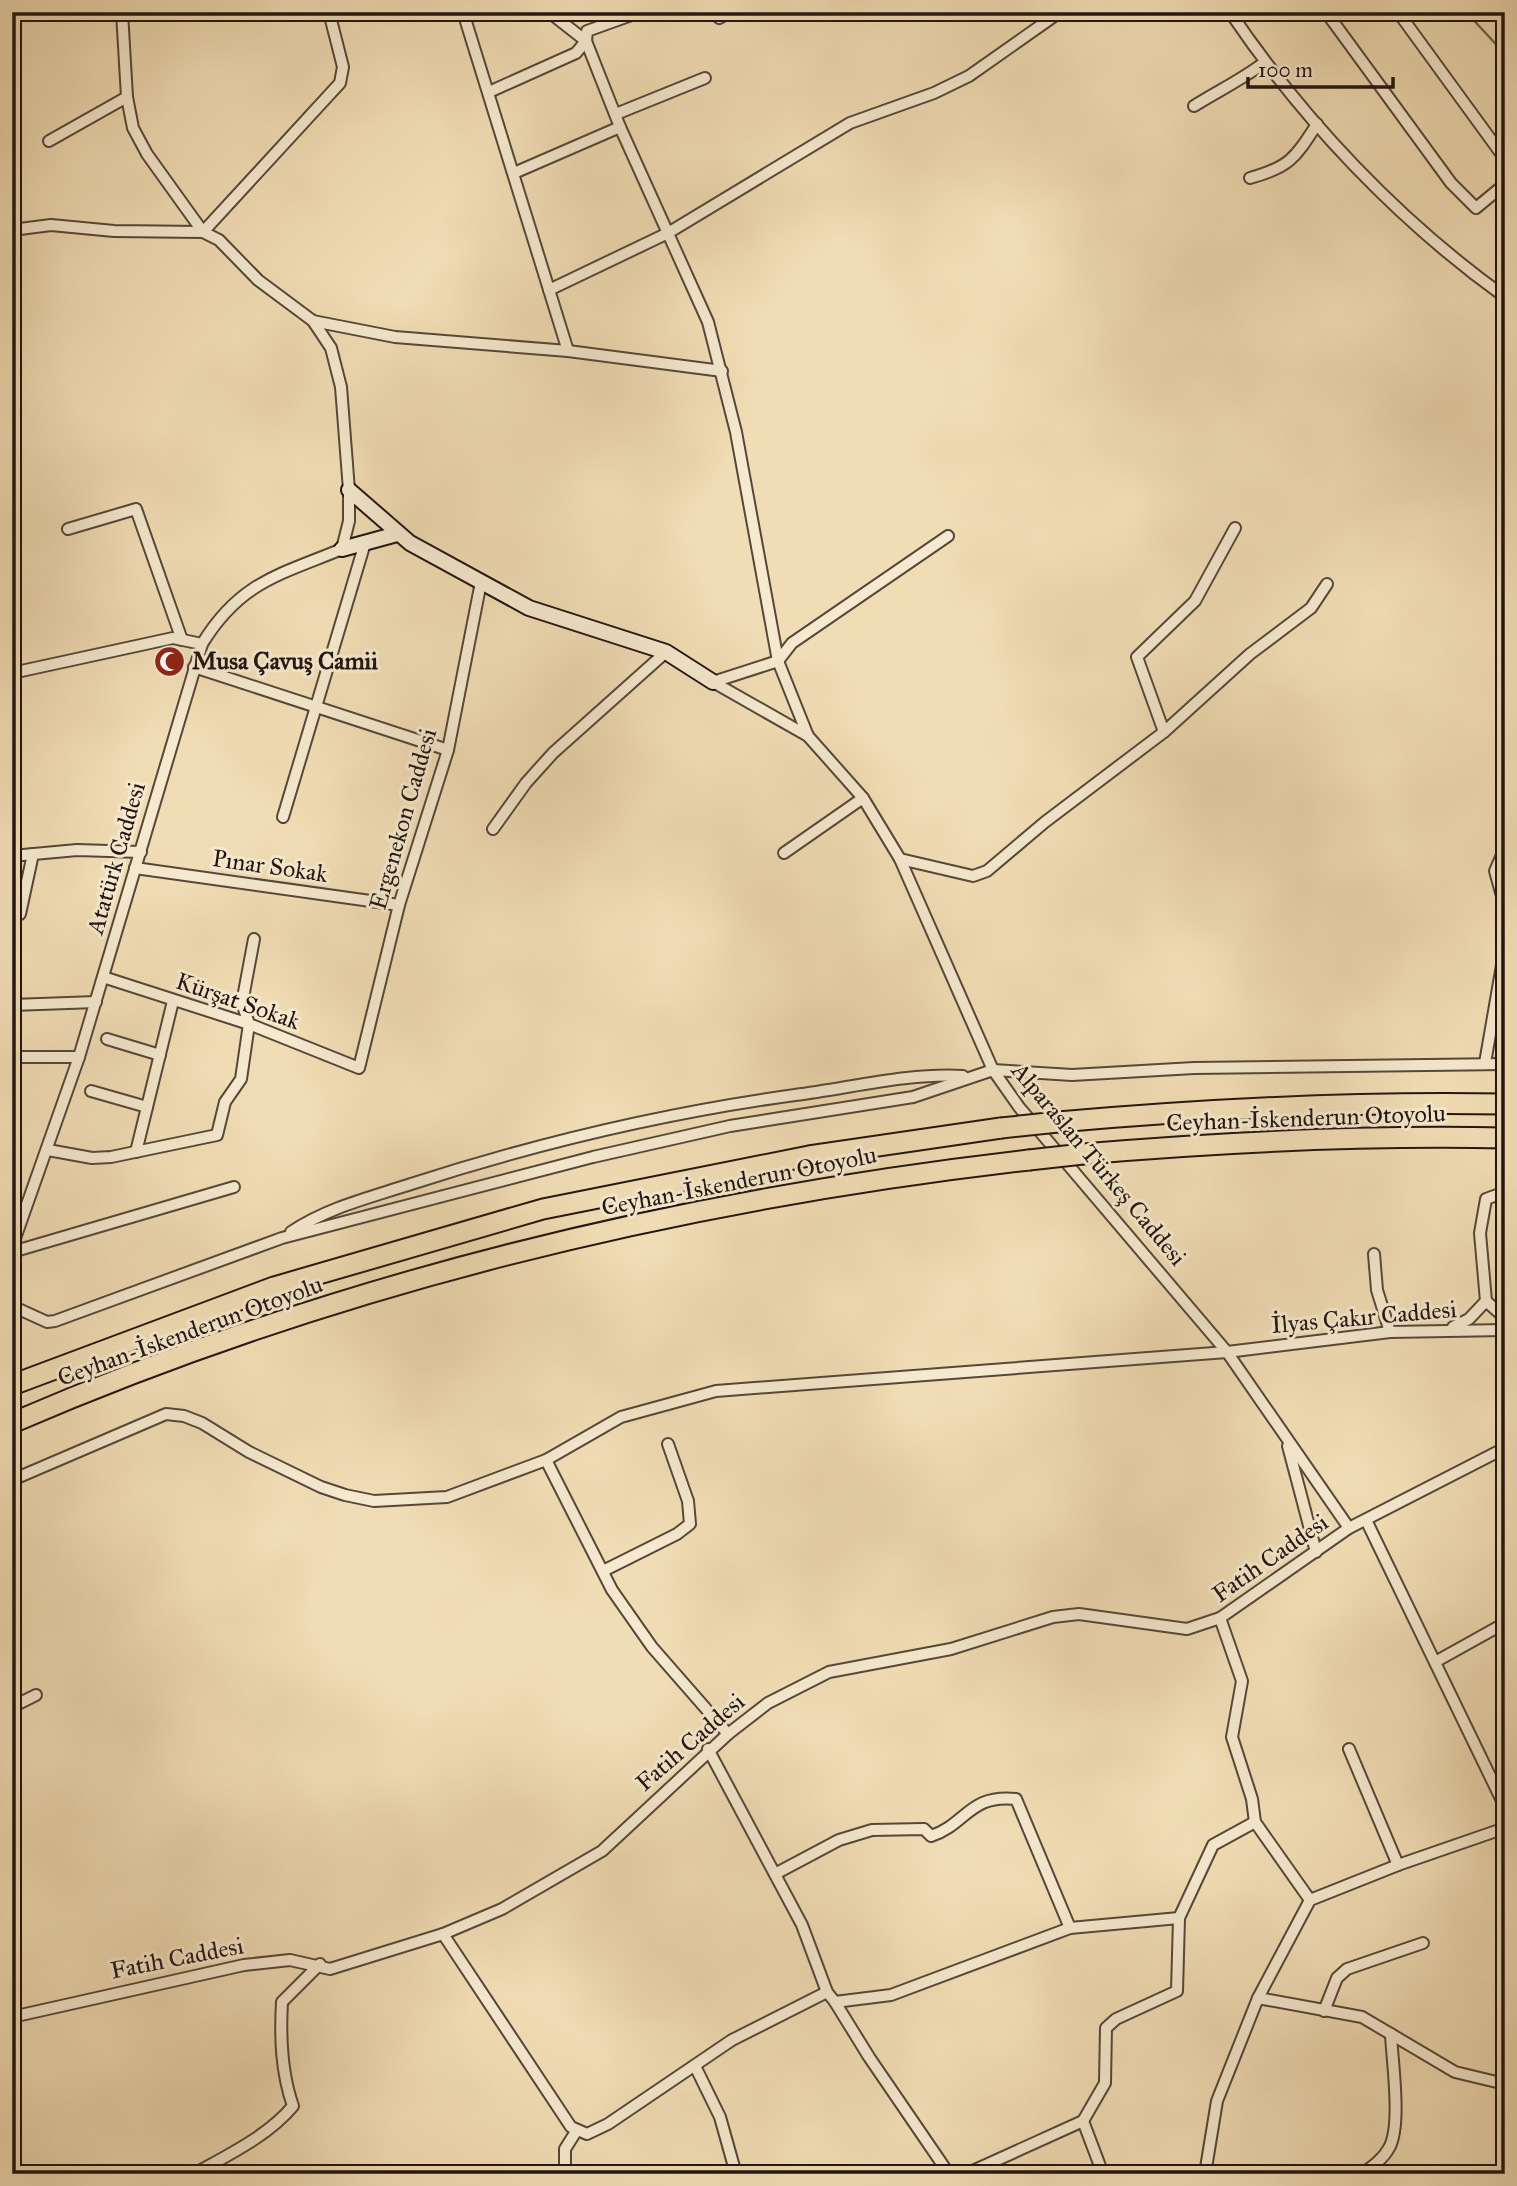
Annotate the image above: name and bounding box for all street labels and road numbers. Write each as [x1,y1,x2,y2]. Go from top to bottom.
street label: Ergenekon Caddesi [363,724,443,913]
street label: Atatürk Caddesi [80,778,152,939]
street label: Pınar Sokak [210,843,330,889]
street label: Kürşat Sokak [172,966,305,1037]
street label: Alparaslan Türkeş Caddesi [1005,1055,1193,1272]
street label: Ceyhan-İskenderun Otoyolu [1166,1098,1447,1138]
street label: Ceyhan-İskenderun Otoyolu [599,1140,879,1222]
street label: Ceyhan-İskenderun Otoyolu [53,1269,327,1393]
street label: İlyas Çakır Caddesi [1270,1294,1458,1340]
street label: Fatih Caddesi [1206,1507,1334,1609]
street label: Fatih Caddesi [629,1686,751,1798]
street label: Fatih Caddesi [108,1930,246,1986]

